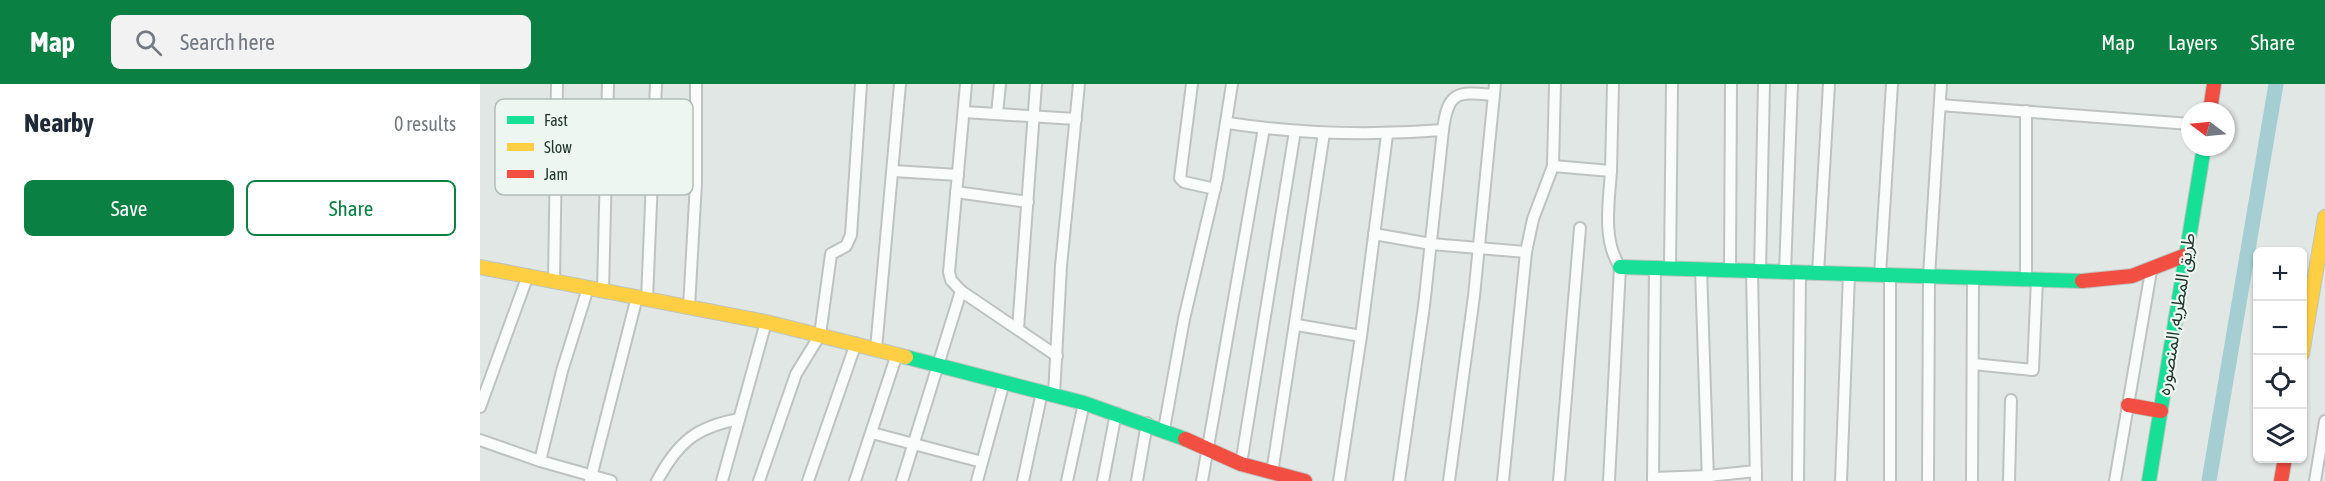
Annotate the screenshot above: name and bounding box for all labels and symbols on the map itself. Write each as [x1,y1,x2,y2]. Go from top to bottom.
legend [495,99,693,195]
north arrow [2181,102,2235,156]
text: Fast [544,111,568,129]
text: Slow [544,138,572,156]
text: Jam [544,165,568,183]
street label: طريق المطريه, المنصوره [2153,231,2200,397]

